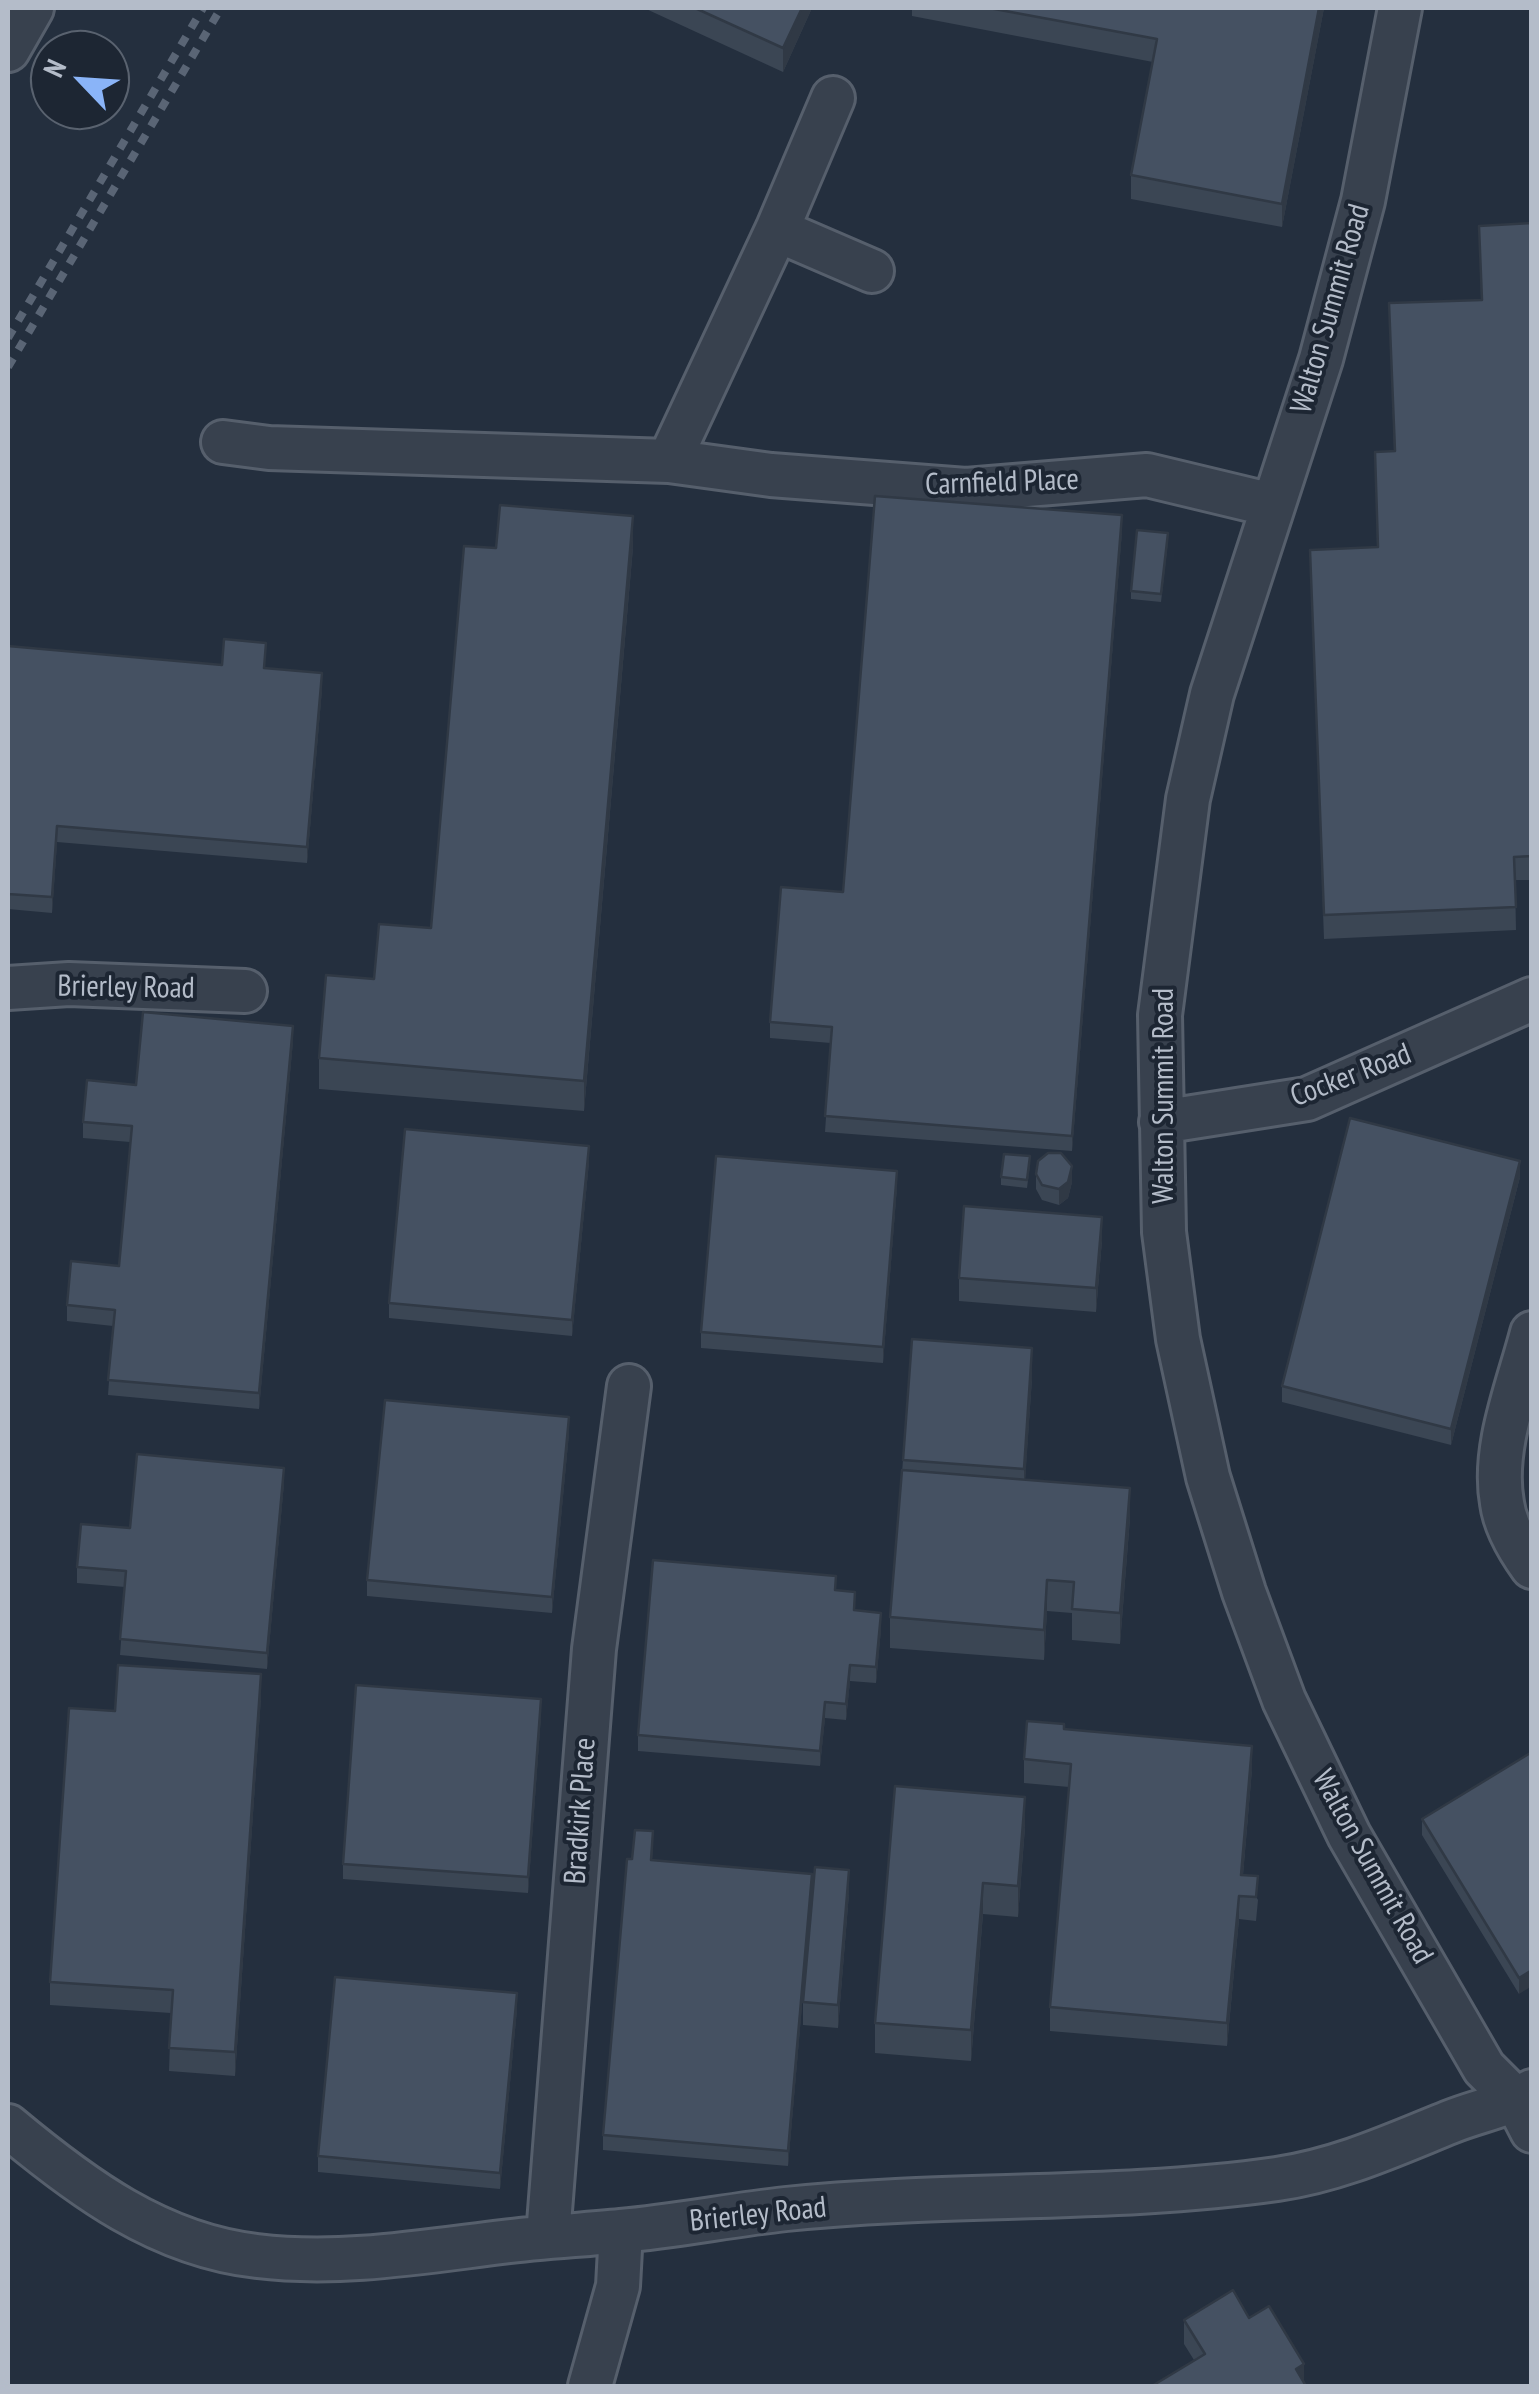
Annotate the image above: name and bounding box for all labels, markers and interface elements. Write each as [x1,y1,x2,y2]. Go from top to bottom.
north arrow [30,30,130,130]
text: N [34,53,74,83]
street label: Walton Summit Road [1284,200,1378,418]
street label: Carnfield Place [925,462,1079,504]
street label: Brierley Road [57,969,195,1007]
street label: Walton Summit Road [1146,988,1182,1204]
street label: Cocker Road [1286,1037,1416,1115]
street label: Bradkirk Place [558,1737,604,1885]
street label: Walton Summit Road [1304,1764,1440,1970]
street label: Brierley Road [688,2190,828,2240]

